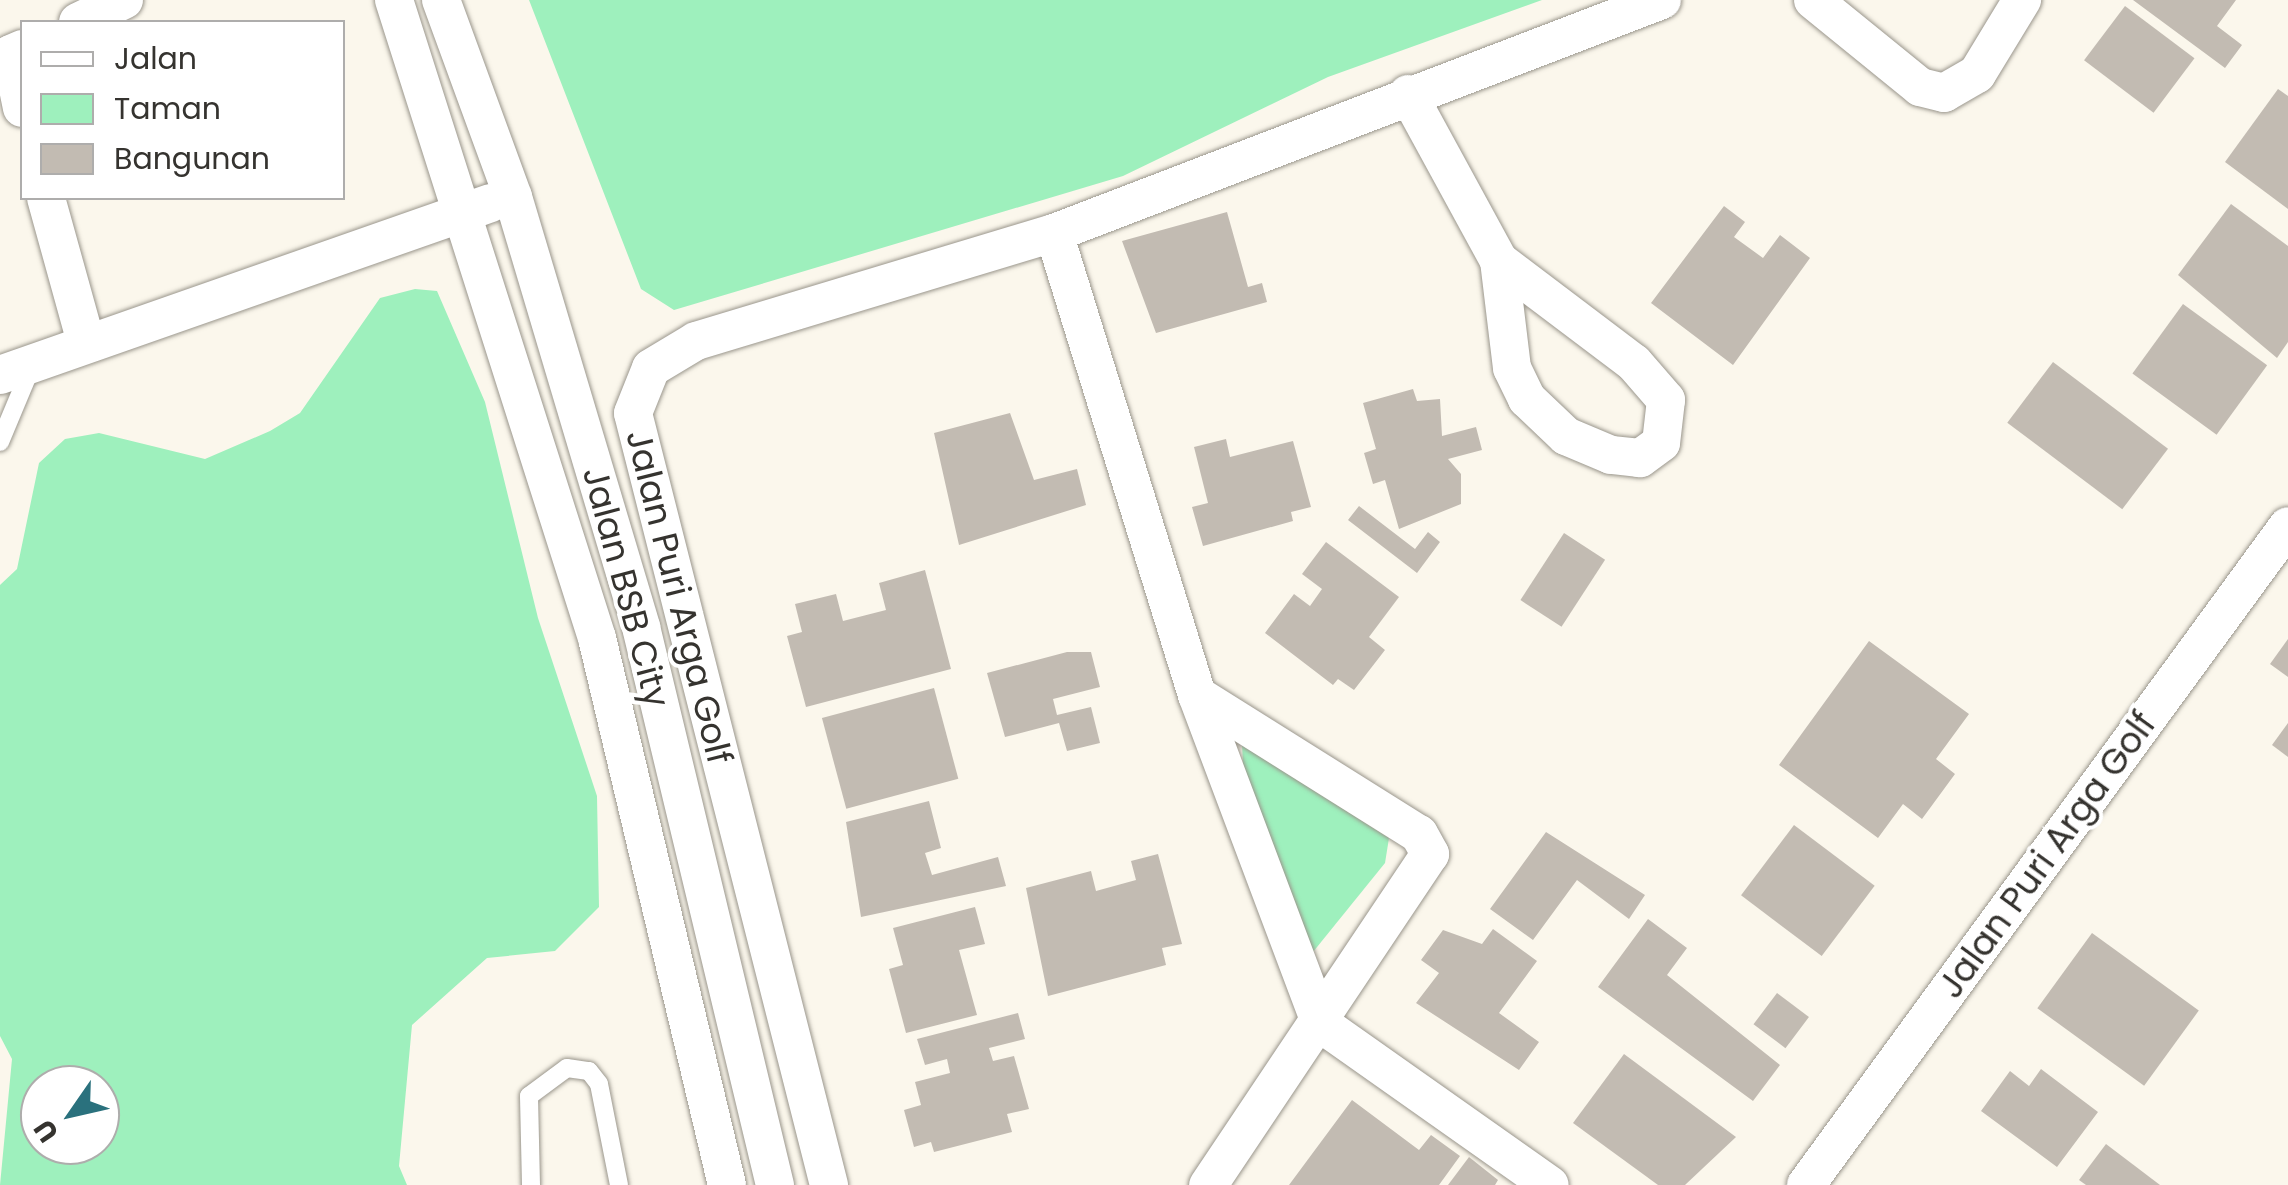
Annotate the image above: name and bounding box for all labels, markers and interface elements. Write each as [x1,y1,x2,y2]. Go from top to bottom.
legend [20,20,345,200]
text: Jalan [114,37,197,80]
text: Taman [114,87,221,130]
text: Bangunan [114,137,270,180]
street label: Jalan Puri Arga Golf [617,426,741,768]
street label: Jalan BSB City [574,462,678,712]
street label: Jalan Puri Arga Golf [1929,704,2165,1006]
north arrow [20,1065,120,1165]
text: U [25,1112,68,1150]

